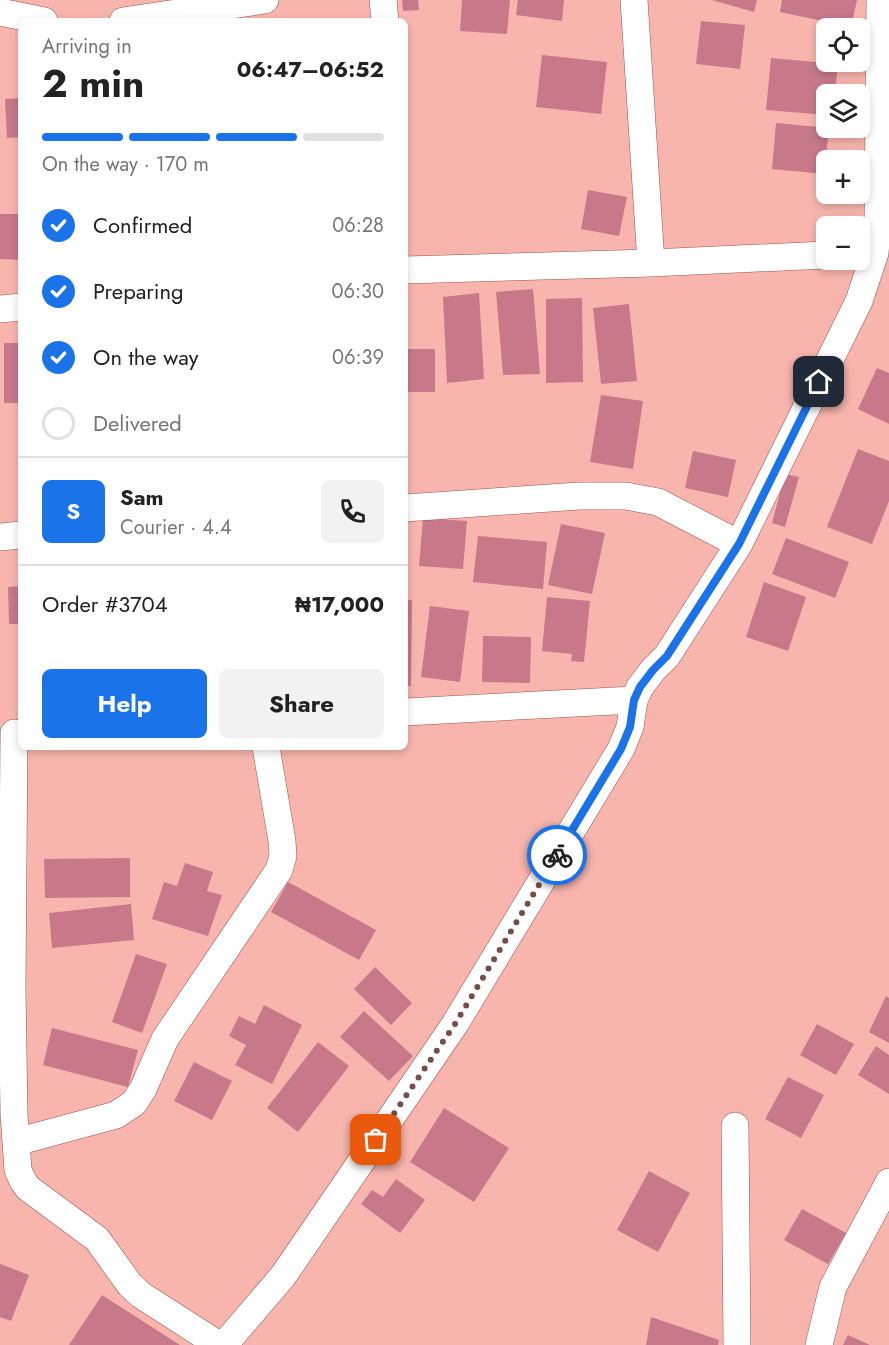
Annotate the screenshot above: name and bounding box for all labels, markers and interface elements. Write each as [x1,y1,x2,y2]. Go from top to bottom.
map controls [816,18,870,270]
button: locate [816,18,870,72]
text: Arriving in [42,32,132,61]
text: 06:47–06:52 [237,53,384,85]
text: 2 min [42,55,144,112]
button: layers [816,84,870,138]
text: On the way · 170 m [42,150,209,179]
button: + [816,150,870,204]
icon: check [42,209,75,242]
text: Confirmed [93,209,192,241]
text: 06:28 [332,211,384,240]
button: − [816,216,870,270]
icon: check [42,275,75,308]
text: Preparing [93,275,184,307]
text: 06:30 [332,277,384,306]
icon: check [42,341,75,374]
text: On the way [93,341,198,373]
text: 06:39 [332,343,384,372]
pin [793,356,844,407]
icon: home [802,365,835,398]
text: Delivered [93,407,182,439]
button: phone [321,480,384,543]
text: Sam [120,481,164,513]
text: S [67,495,80,527]
text: Courier · 4.4 [120,513,232,542]
text: Order #3704 [42,588,168,620]
text: ₦17,000 [295,588,384,620]
button: Help [42,669,207,738]
button: Share [219,669,384,738]
courier [527,825,587,885]
icon: bike [541,839,574,872]
pin [350,1114,401,1165]
icon: bag [359,1123,392,1156]

